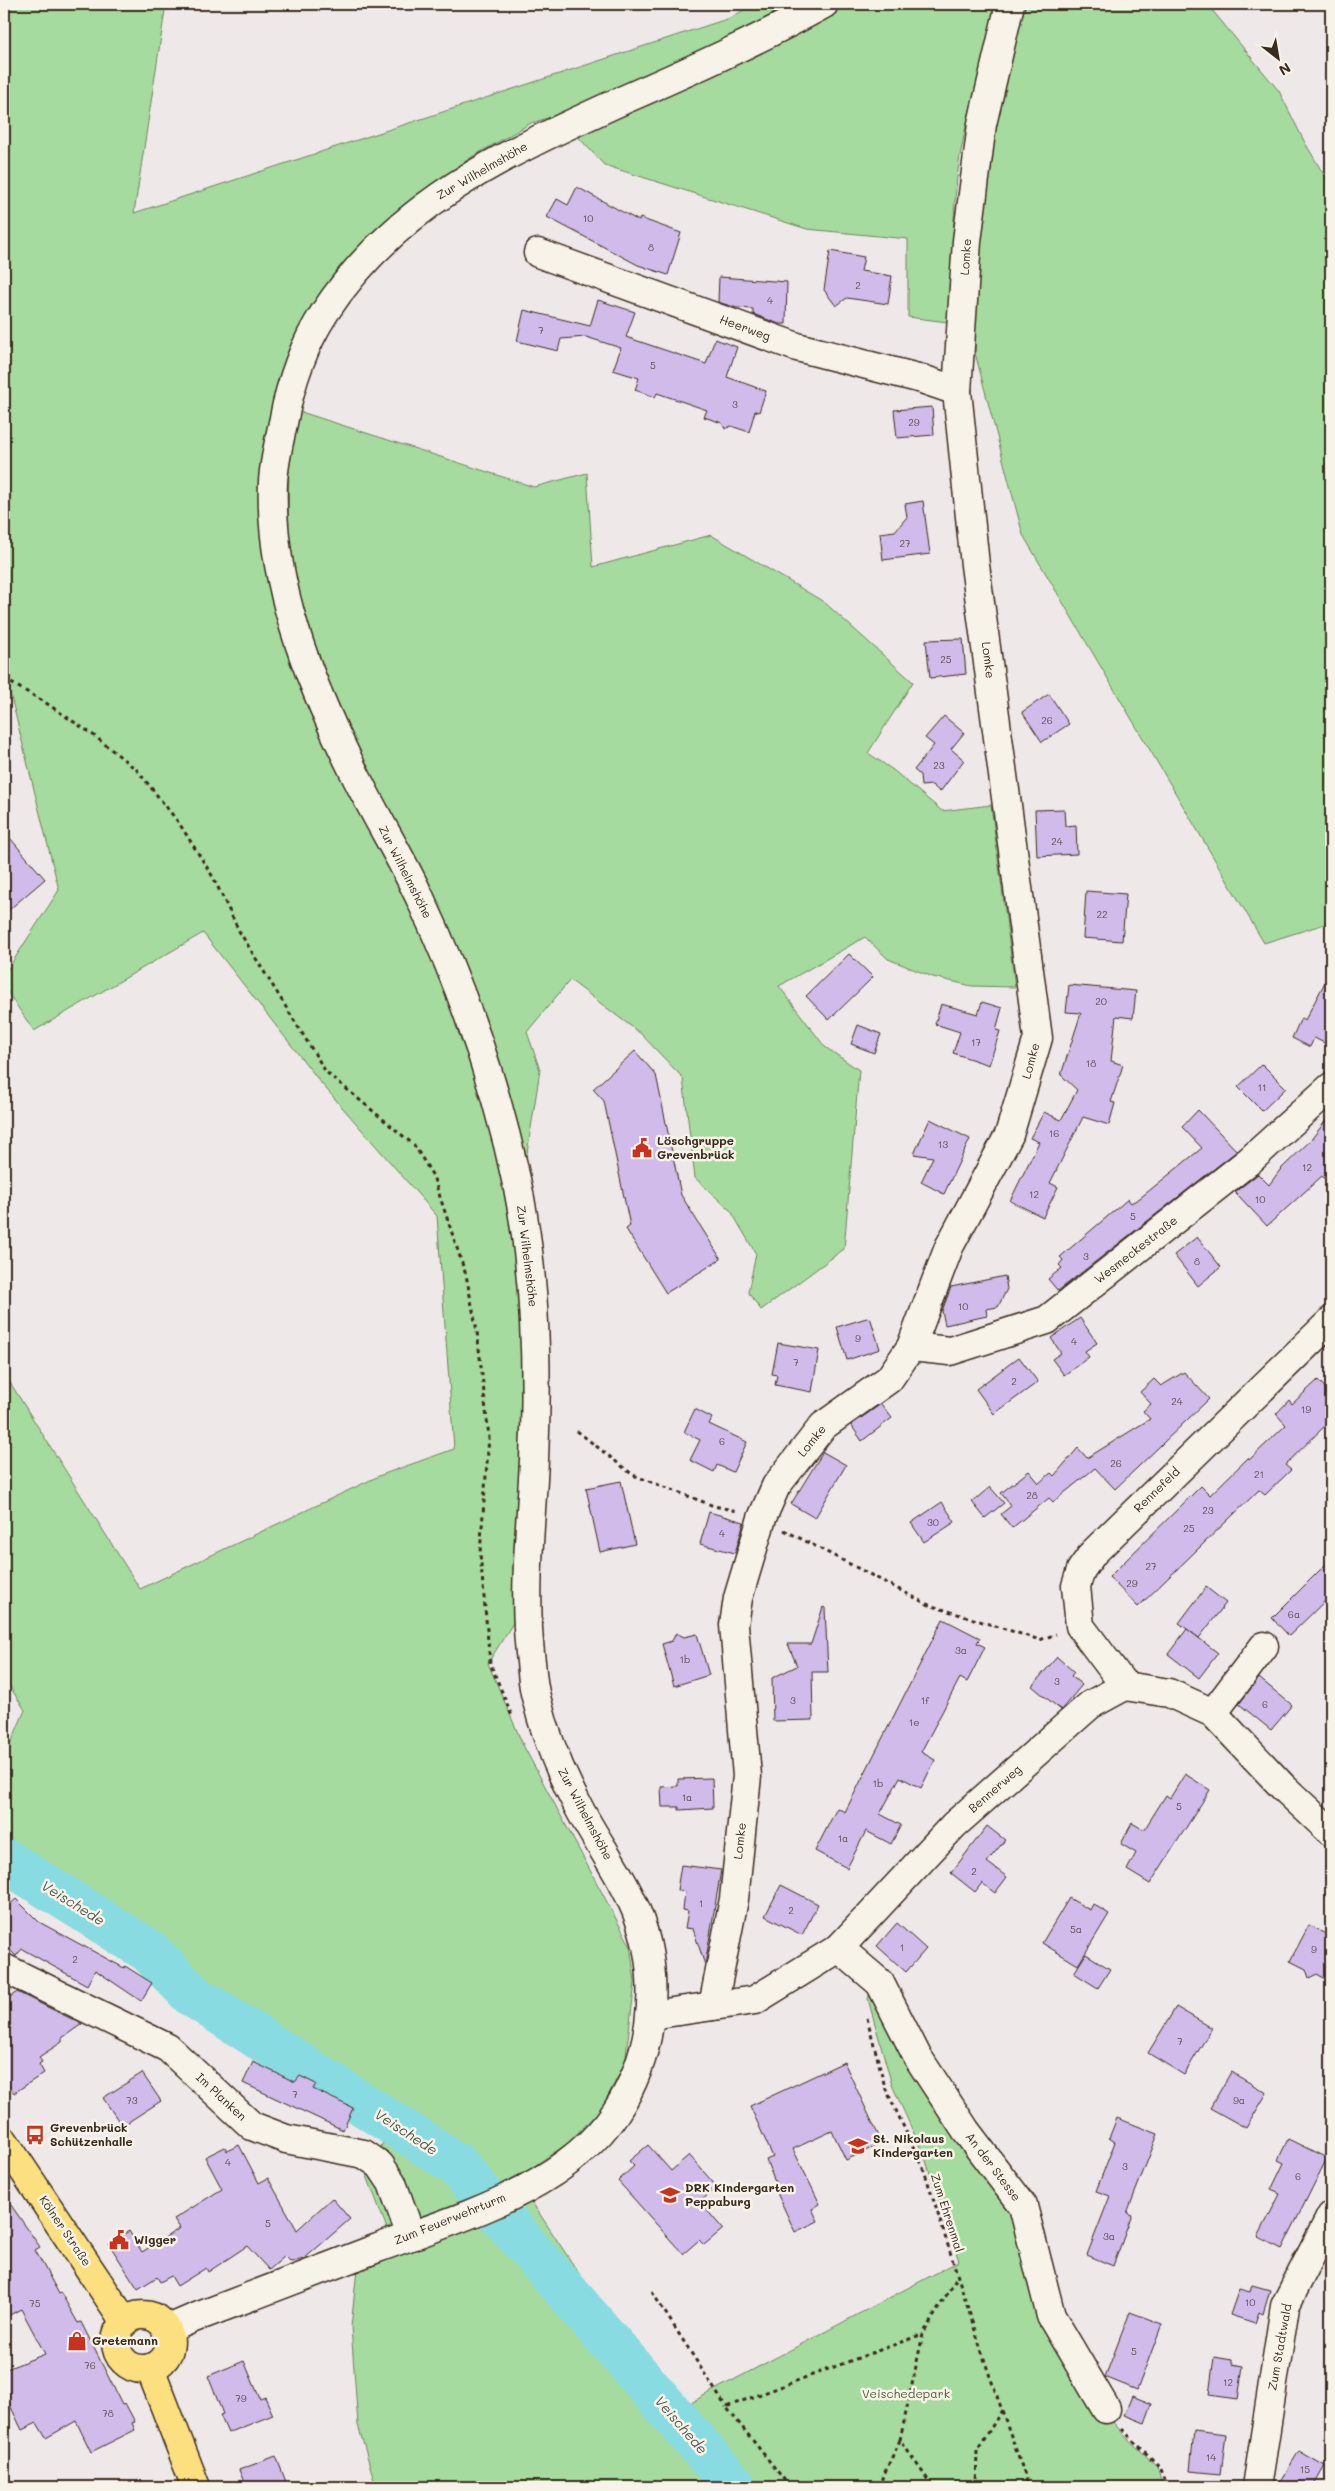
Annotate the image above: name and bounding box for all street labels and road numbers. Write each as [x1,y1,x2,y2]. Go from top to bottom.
street label: Zur Wilhelmshöhe [433,138,530,203]
street label: Lomke [956,238,974,276]
street label: Heerweg [718,310,773,344]
street label: Lomke [979,641,999,679]
street label: Zur Wilhelmshöhe [376,822,436,921]
street label: Lomke [1018,1041,1043,1081]
street label: Zur Wilhelmshöhe [514,1204,542,1308]
street label: Wesmeckestraße [1091,1212,1180,1287]
street label: Lomke [793,1421,829,1460]
street label: Rennefeld [1130,1463,1183,1515]
street label: Bennerweg [964,1761,1024,1816]
street label: Zur Wilhelmshöhe [555,1765,617,1863]
street label: Lomke [729,1822,749,1860]
street label: Im Planken [193,2069,250,2124]
street label: An der Stesse [963,2129,1025,2204]
street label: Zum Ehrenmal [928,2171,968,2254]
street label: Zum Feuerwehrturm [391,2188,508,2248]
street label: Kölner Straße [36,2192,95,2269]
street label: Zum Stadtwald [1264,2302,1295,2391]

